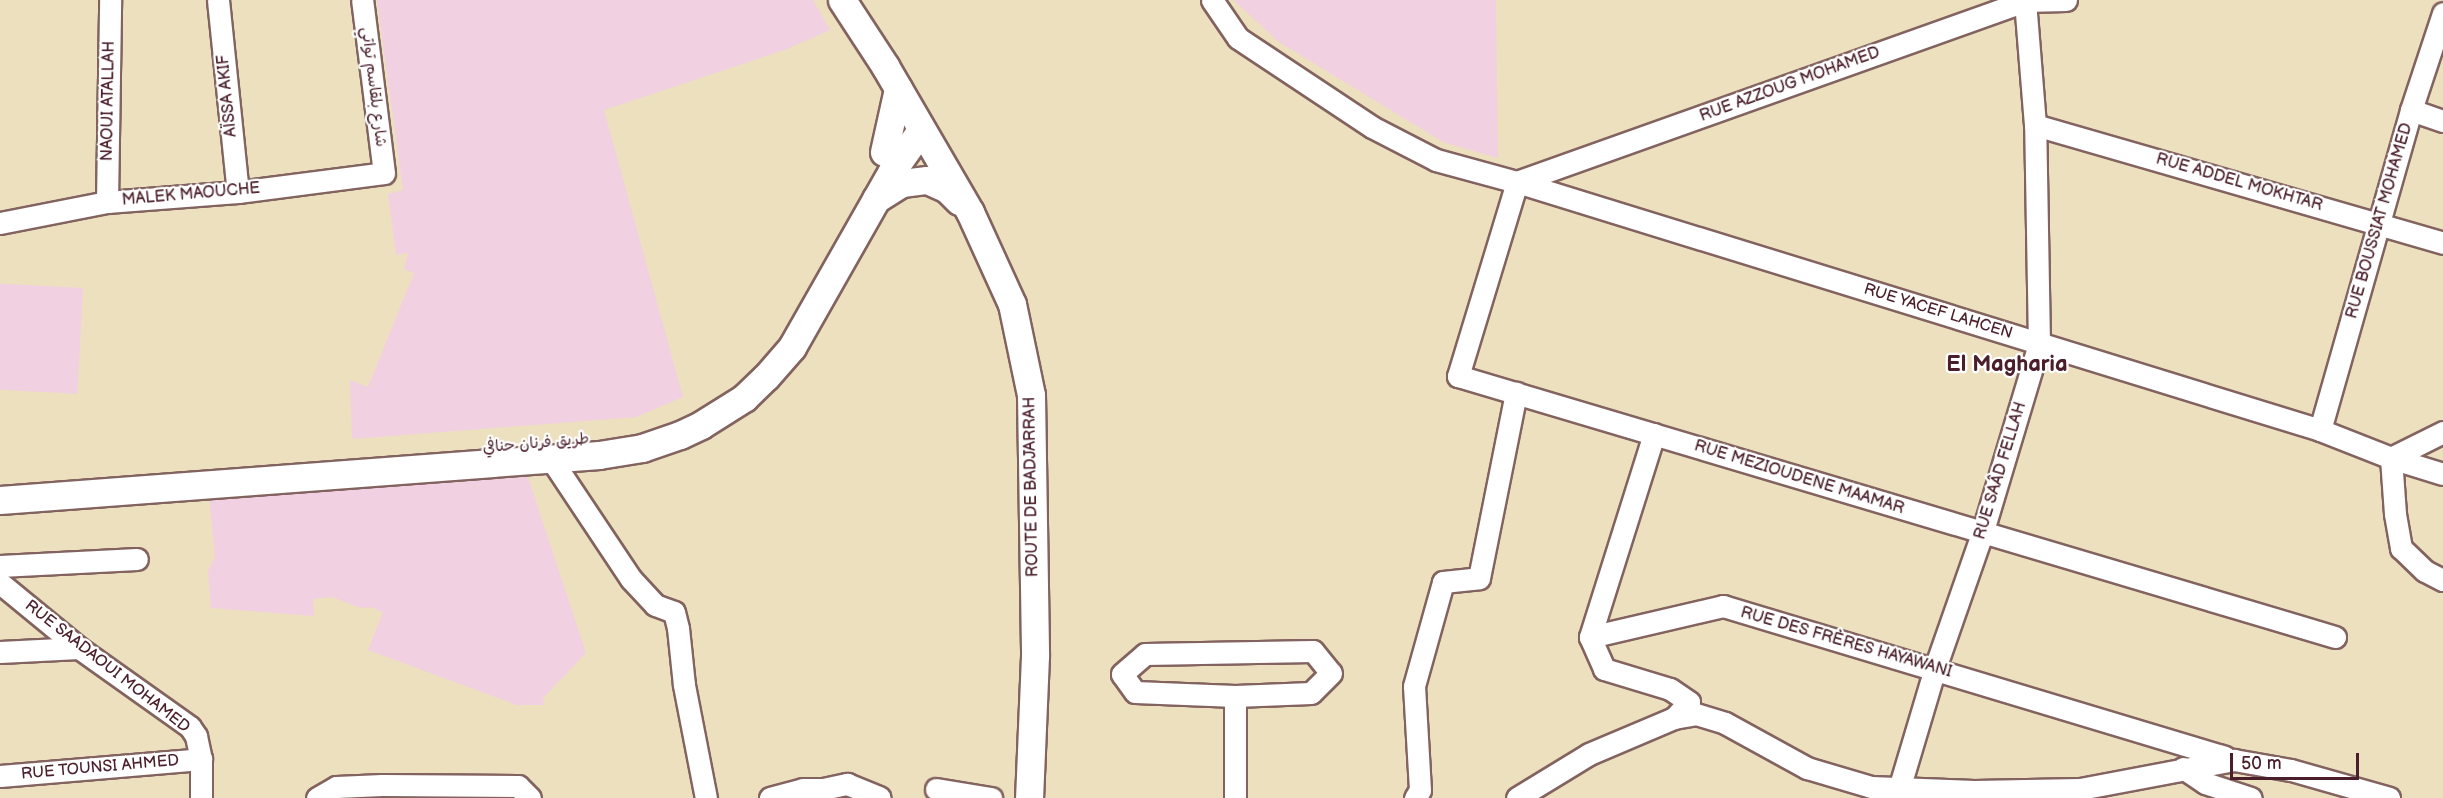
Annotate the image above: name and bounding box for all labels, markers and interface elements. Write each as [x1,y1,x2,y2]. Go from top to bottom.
street label: شارع بلقاسم تواتي [356,26,390,148]
street label: NAOUI ATALLAH [98,41,120,161]
street label: RUE AZZOUG MOHAMED [1697,43,1883,127]
street label: AÏSSA AKIF [214,54,242,138]
street label: RUE BOUSSIAT MOHAMED [2343,121,2417,321]
street label: RUE ADDEL MOKHTAR [2154,150,2324,216]
street label: MALEK MAOUCHE [121,179,261,211]
street label: RUE YACEF LAHCEN [1861,280,2015,344]
district label: El Magharia [1946,352,2068,378]
street label: ROUTE DE BADJARRAH [1021,397,1043,577]
street label: RUE SAÂD FELLAH [1971,400,2031,542]
street label: طريق فرنان حنافي [482,430,590,458]
street label: RUE MEZIOUDENE MAAMAR [1692,437,1906,519]
street label: RUE SAADAOUI MOHAMED [21,597,193,737]
street label: RUE DES FRÈRES HAYAWANI [1738,604,1954,682]
scale bar [2233,741,2362,779]
street label: RUE TOUNSI AHMED [20,752,180,784]
text: 50 m [2241,753,2282,774]

